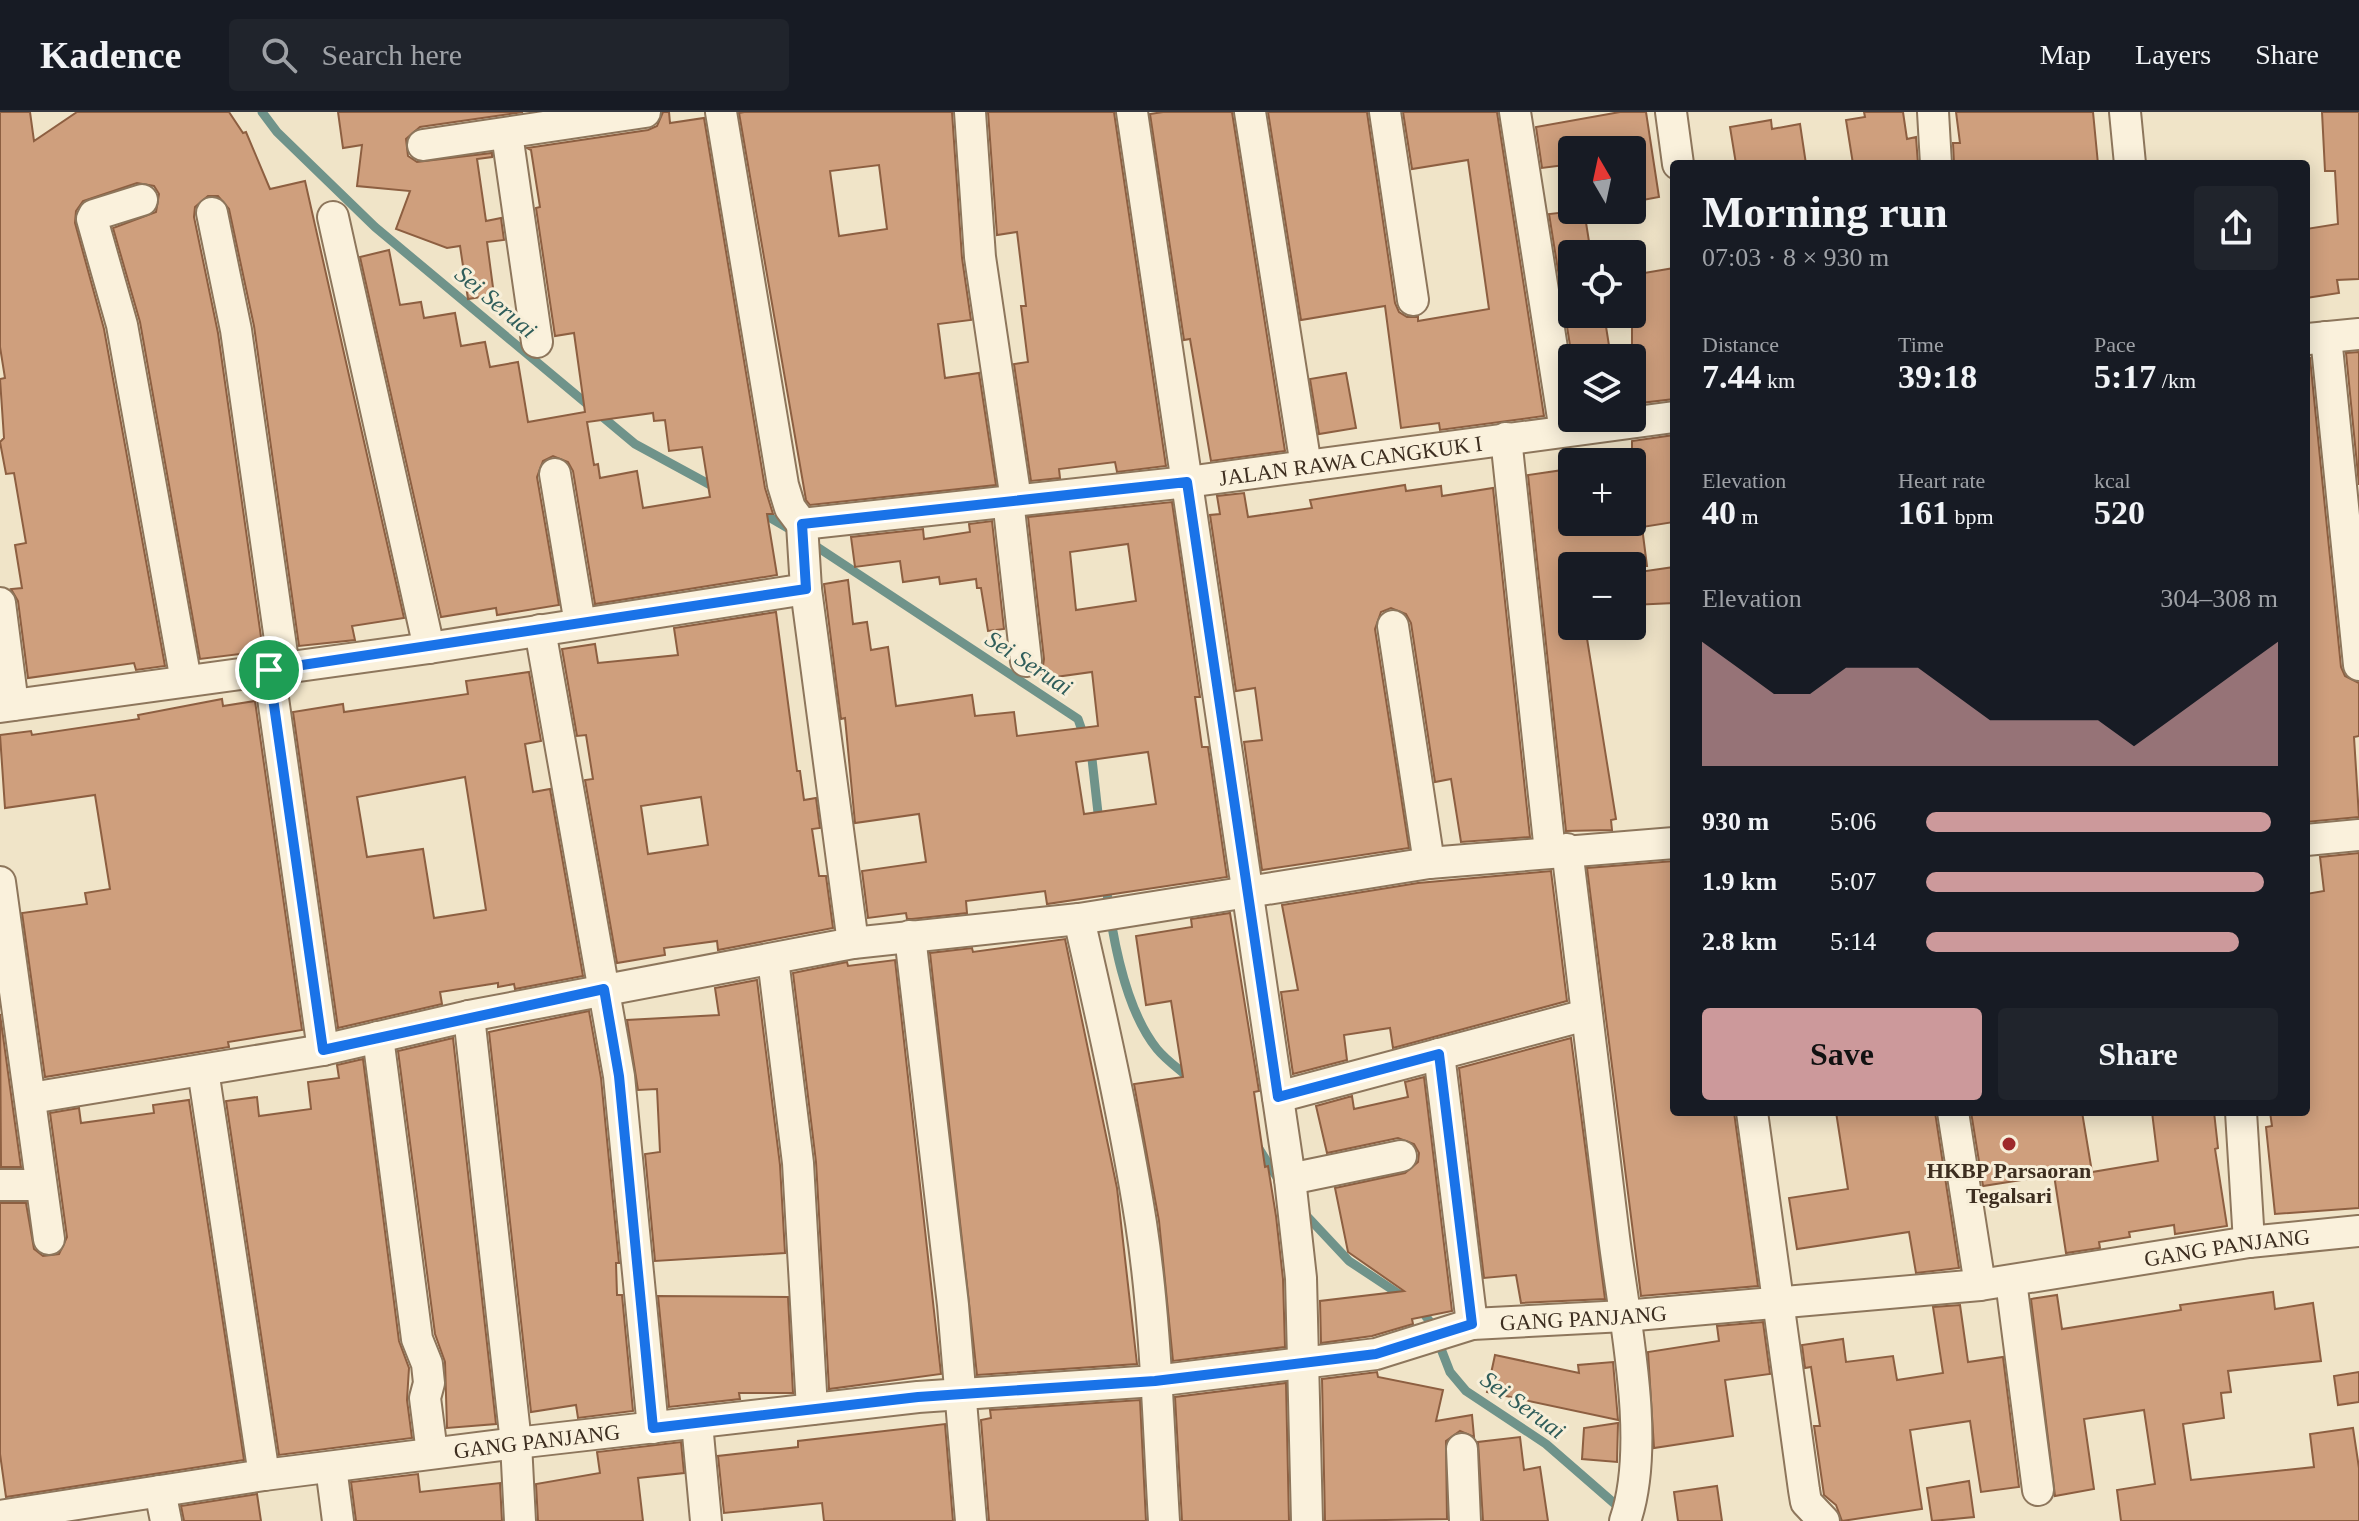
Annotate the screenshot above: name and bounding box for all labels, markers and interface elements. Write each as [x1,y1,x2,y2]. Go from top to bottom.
search box [229,19,789,91]
icon: search [257,33,301,77]
text: Kadence [40,34,181,76]
text: Search here [321,38,462,71]
text: Map [2040,39,2091,70]
text: Layers [2135,39,2211,70]
text: Share [2255,39,2319,70]
north arrow [1558,136,1646,224]
map controls [1558,136,1646,640]
button: share [2194,186,2278,270]
text: Morning run [1702,188,1948,237]
button: locate [1558,240,1646,328]
text: 07:03 · 8 × 930 m [1702,243,1889,272]
water label: Sei Seruai [450,261,542,343]
text: Distance [1702,332,1779,357]
text: Time [1898,332,1944,357]
text: Pace [2094,332,2136,357]
button: layers [1558,344,1646,432]
text: 7.44 [1702,358,1762,395]
text: 39:18 [1898,358,1977,395]
text: 5:17 [2094,358,2156,395]
text: km [1762,368,1795,393]
text: /km [2156,368,2196,393]
street label: JALAN RAWA CANGKUK I [1217,430,1484,490]
button: + [1558,448,1646,536]
text: Elevation [1702,468,1786,493]
text: Heart rate [1898,468,1985,493]
text: kcal [2094,468,2131,493]
text: 40 [1702,494,1736,531]
text: 161 [1898,494,1949,531]
text: 520 [2094,494,2145,531]
text: m [1736,504,1759,529]
text: bpm [1949,504,1994,529]
button: − [1558,552,1646,640]
text: Elevation [1702,584,1802,613]
text: 304–308 m [2160,584,2278,613]
water label: Sei Seruai [981,625,1077,701]
pin [235,636,303,704]
icon: arrive [247,648,291,692]
text: 930 m [1702,807,1769,836]
text: 5:06 [1830,807,1876,836]
text: 1.9 km [1702,867,1777,896]
text: 5:07 [1830,867,1876,896]
text: 2.8 km [1702,927,1777,956]
text: 5:14 [1830,927,1876,956]
button: Save [1702,1008,1982,1100]
button: Share [1998,1008,2278,1100]
marker: HKBP Parsaoran Tegalsari [2000,1135,2018,1153]
place label: HKBP Parsaoran Tegalsari [1927,1158,2091,1208]
street label: GANG PANJANG [2142,1223,2311,1271]
street label: GANG PANJANG [1499,1300,1668,1335]
water label: Sei Seruai [1476,1366,1570,1444]
street label: GANG PANJANG [452,1419,621,1463]

